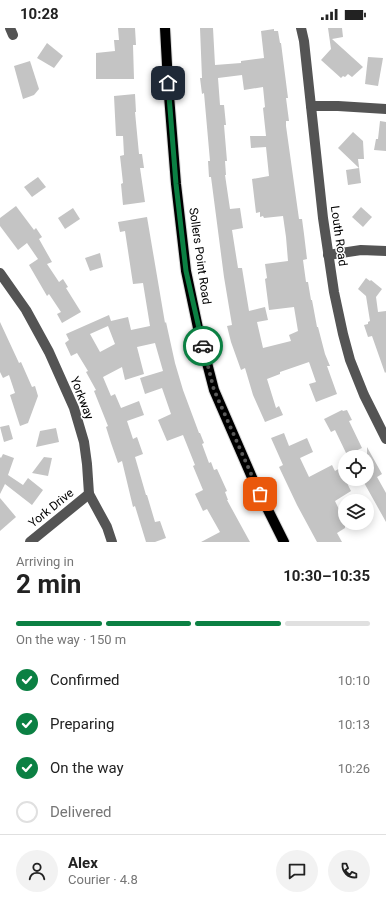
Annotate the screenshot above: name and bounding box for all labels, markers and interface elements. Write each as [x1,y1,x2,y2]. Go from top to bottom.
text: 10:28 [20,5,59,23]
pin [151,66,185,100]
icon: home [157,72,179,94]
street label: Louth Road [328,205,350,267]
street label: Sollers Point Road [186,207,214,305]
courier [183,326,223,366]
icon: car [192,335,214,357]
street label: Yorkway [67,375,97,422]
map controls [338,450,374,530]
button: locate [338,450,374,486]
pin [243,477,277,511]
icon: bag [249,483,271,505]
street label: York Drive [26,486,76,530]
button: layers [338,494,374,530]
text: Arriving in [16,554,74,569]
text: 10:30–10:35 [283,567,370,585]
text: 2 min [16,569,81,599]
text: On the way · 150 m [16,632,126,647]
icon: check [16,669,38,691]
text: Confirmed [50,671,120,689]
text: 10:10 [338,673,370,688]
icon: check [16,713,38,735]
text: Preparing [50,715,114,733]
text: 10:13 [338,717,370,732]
icon: check [16,757,38,779]
text: On the way [50,759,124,777]
text: 10:26 [338,761,370,776]
text: Delivered [50,803,112,821]
button: person [16,850,58,892]
button: chat [276,850,318,892]
button: phone [328,850,370,892]
text: Alex [68,854,98,872]
text: Courier · 4.8 [68,872,138,887]

